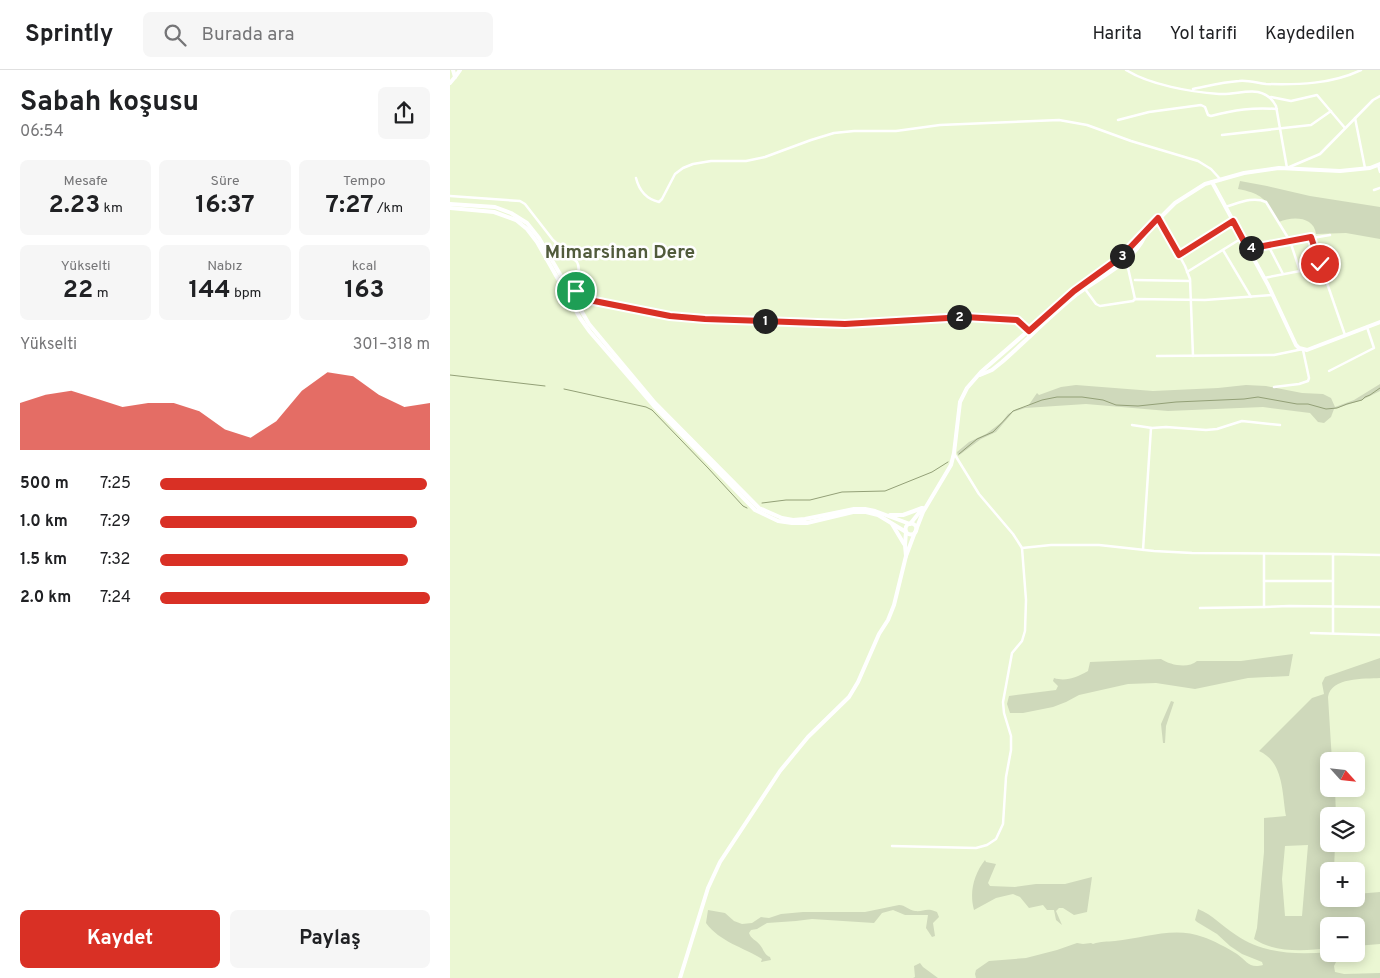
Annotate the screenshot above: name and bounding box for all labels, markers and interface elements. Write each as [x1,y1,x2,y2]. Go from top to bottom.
search box [143,12,493,57]
text: Sprintly [25,20,113,50]
icon: search [161,21,189,49]
text: Burada ara [201,23,294,47]
text: Harita [1092,23,1142,46]
text: Yol tarifi [1170,23,1237,46]
text: Kaydedilen [1265,23,1355,46]
text: Sabah koşusu [20,85,199,121]
button: share [378,87,430,139]
text: 06:54 [20,122,64,142]
text: Mesafe [64,173,108,190]
text: Süre [211,173,239,190]
text: Tempo [343,173,386,190]
text: 2.23 [49,190,100,222]
text: 16:37 [195,190,255,222]
text: 7:27 [326,190,374,222]
text: km [100,200,123,217]
text: /km [374,200,403,217]
pin: 4 [1238,236,1264,260]
text: 4 [1247,240,1256,257]
district label: Mimarsinan Dere [545,241,695,265]
pin [1299,243,1341,285]
pin: 3 [1110,244,1134,268]
text: 3 [1118,248,1127,265]
icon: check [1306,250,1334,278]
text: Yükselti [61,258,111,275]
text: Nabız [207,258,243,275]
text: kcal [352,258,377,275]
pin [555,270,597,312]
text: 22 [63,275,93,307]
text: 144 [189,275,231,307]
text: 163 [344,275,385,307]
icon: arrive [562,277,590,305]
text: m [93,285,109,302]
text: bpm [231,285,261,302]
pin: 2 [946,304,972,330]
pin: 1 [752,308,778,334]
text: 2 [955,309,964,326]
text: 1 [763,313,768,330]
text: Yükselti [20,335,77,355]
text: 301–318 m [353,335,430,355]
text: 500 m [20,474,69,494]
text: 7:25 [100,474,131,494]
text: 1.0 km [20,512,68,532]
text: 7:29 [100,512,131,532]
text: 1.5 km [20,550,67,570]
text: 7:32 [100,550,130,570]
text: 2.0 km [20,588,71,608]
text: 7:24 [100,588,131,608]
north arrow [1320,752,1365,798]
map controls [1320,752,1365,962]
button: layers [1320,807,1365,852]
button: + [1320,862,1365,907]
button: Kaydet [20,910,220,968]
button: Paylaş [230,910,430,968]
button: − [1320,917,1365,962]

